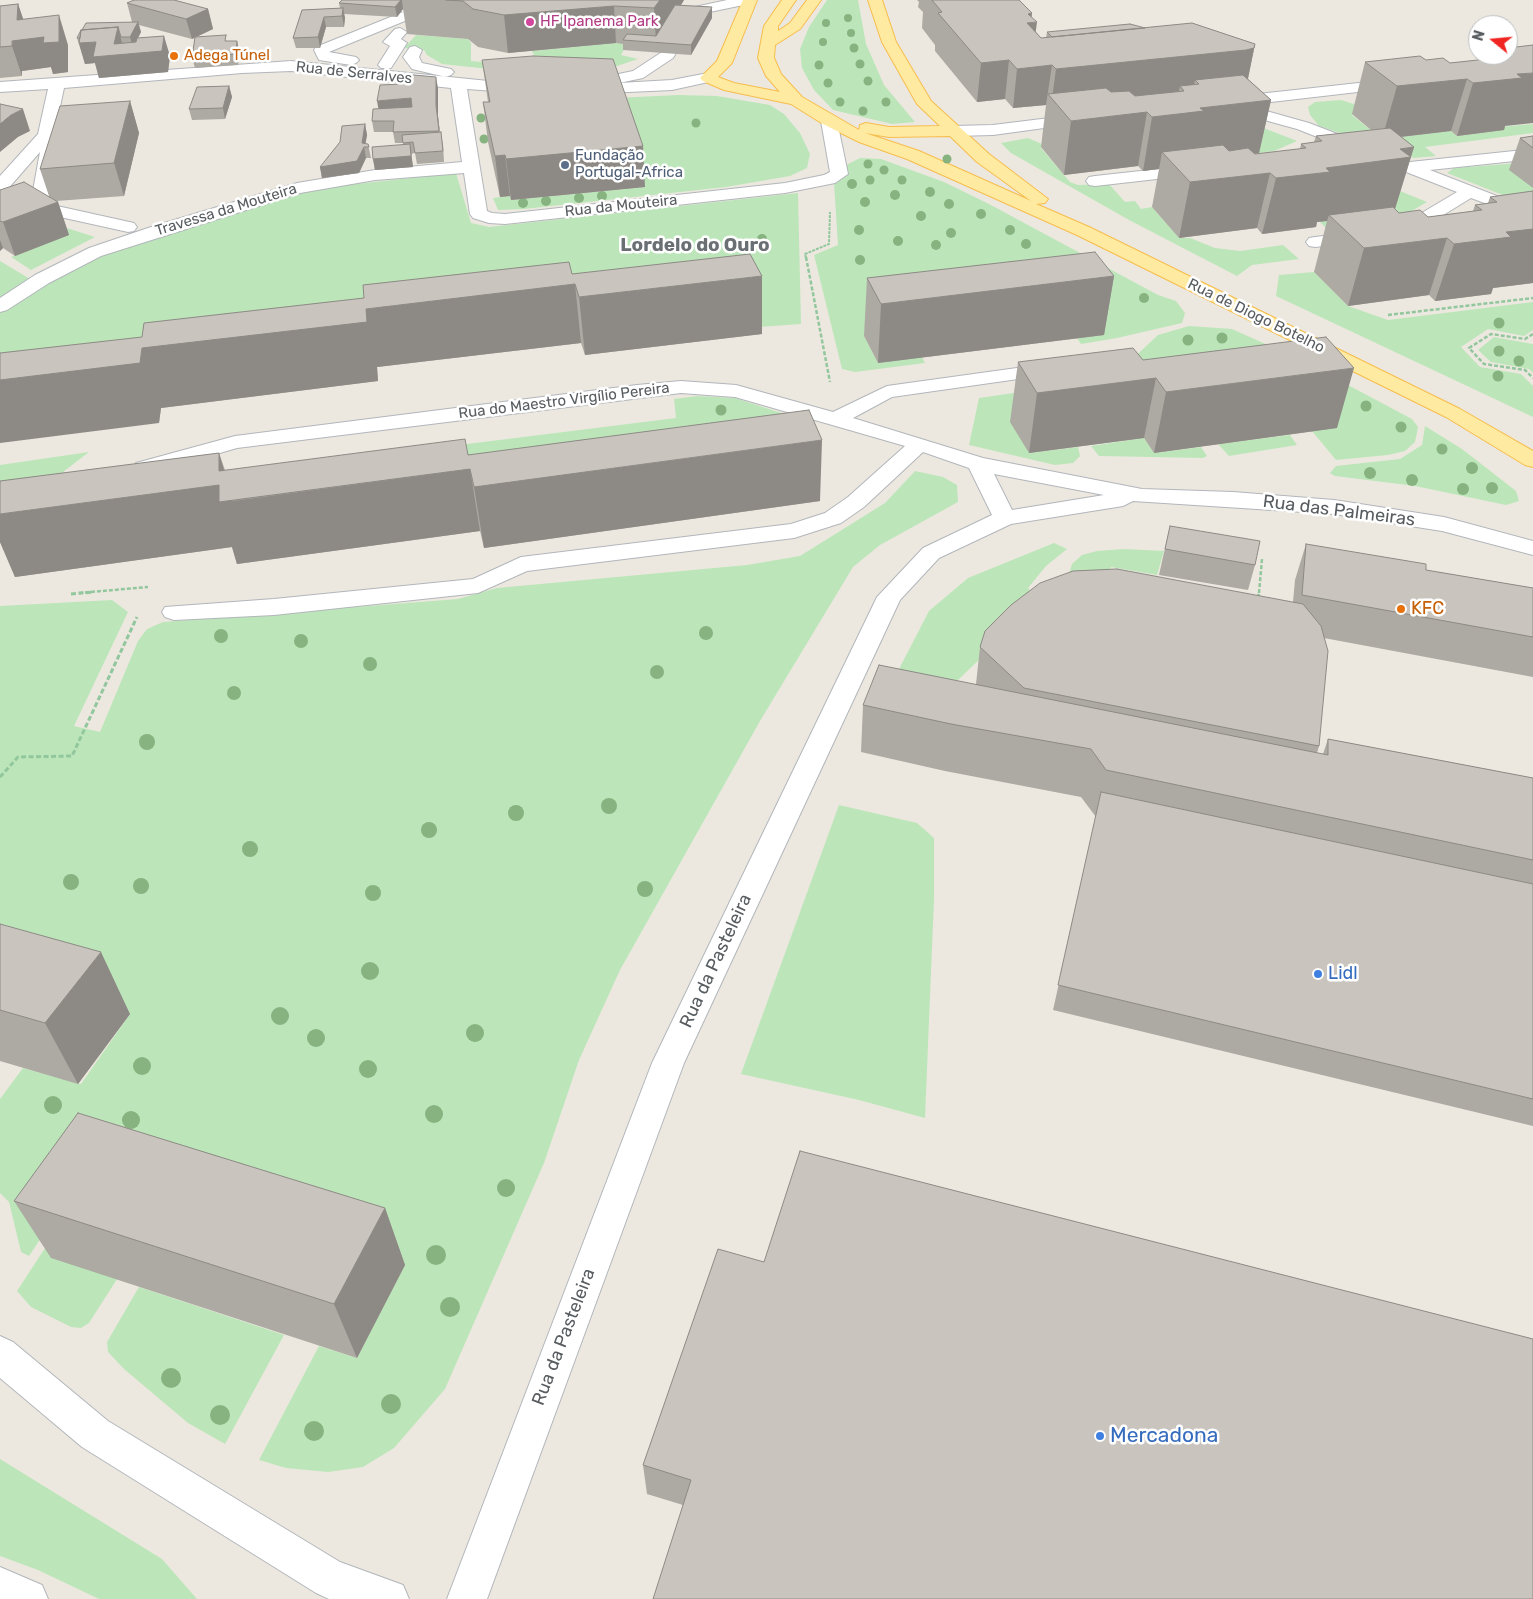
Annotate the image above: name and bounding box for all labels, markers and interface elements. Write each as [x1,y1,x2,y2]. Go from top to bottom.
place label: HF Ipanema Park [540,13,658,31]
north arrow [1468,15,1518,65]
marker: HF Ipanema Park [524,16,536,28]
text: N [1470,28,1489,43]
place label: Adega Túnel [184,47,270,65]
marker: Adega Túnel [168,50,180,62]
street label: Rua de Serralves [295,58,413,88]
place label: Fundação Portugal-Africa [575,147,683,182]
marker: Fundação Portugal-Africa [559,159,571,171]
street label: Travessa da Mouteira [153,180,299,240]
street label: Rua da Mouteira [564,191,678,221]
district label: Lordelo do Ouro [620,235,770,257]
street label: Rua de Diogo Botelho [1185,275,1327,357]
street label: Rua do Maestro Virgílio Pereira [457,379,671,423]
street label: Rua das Palmeiras [1262,491,1416,531]
place label: KFC [1411,598,1444,620]
marker: KFC [1395,603,1407,615]
street label: Rua da Pasteleira [676,891,756,1031]
place label: Lidl [1328,963,1358,985]
marker: Lidl [1312,968,1324,980]
street label: Rua da Pasteleira [528,1265,600,1409]
place label: Mercadona [1110,1423,1218,1449]
marker: Mercadona [1094,1430,1106,1442]

